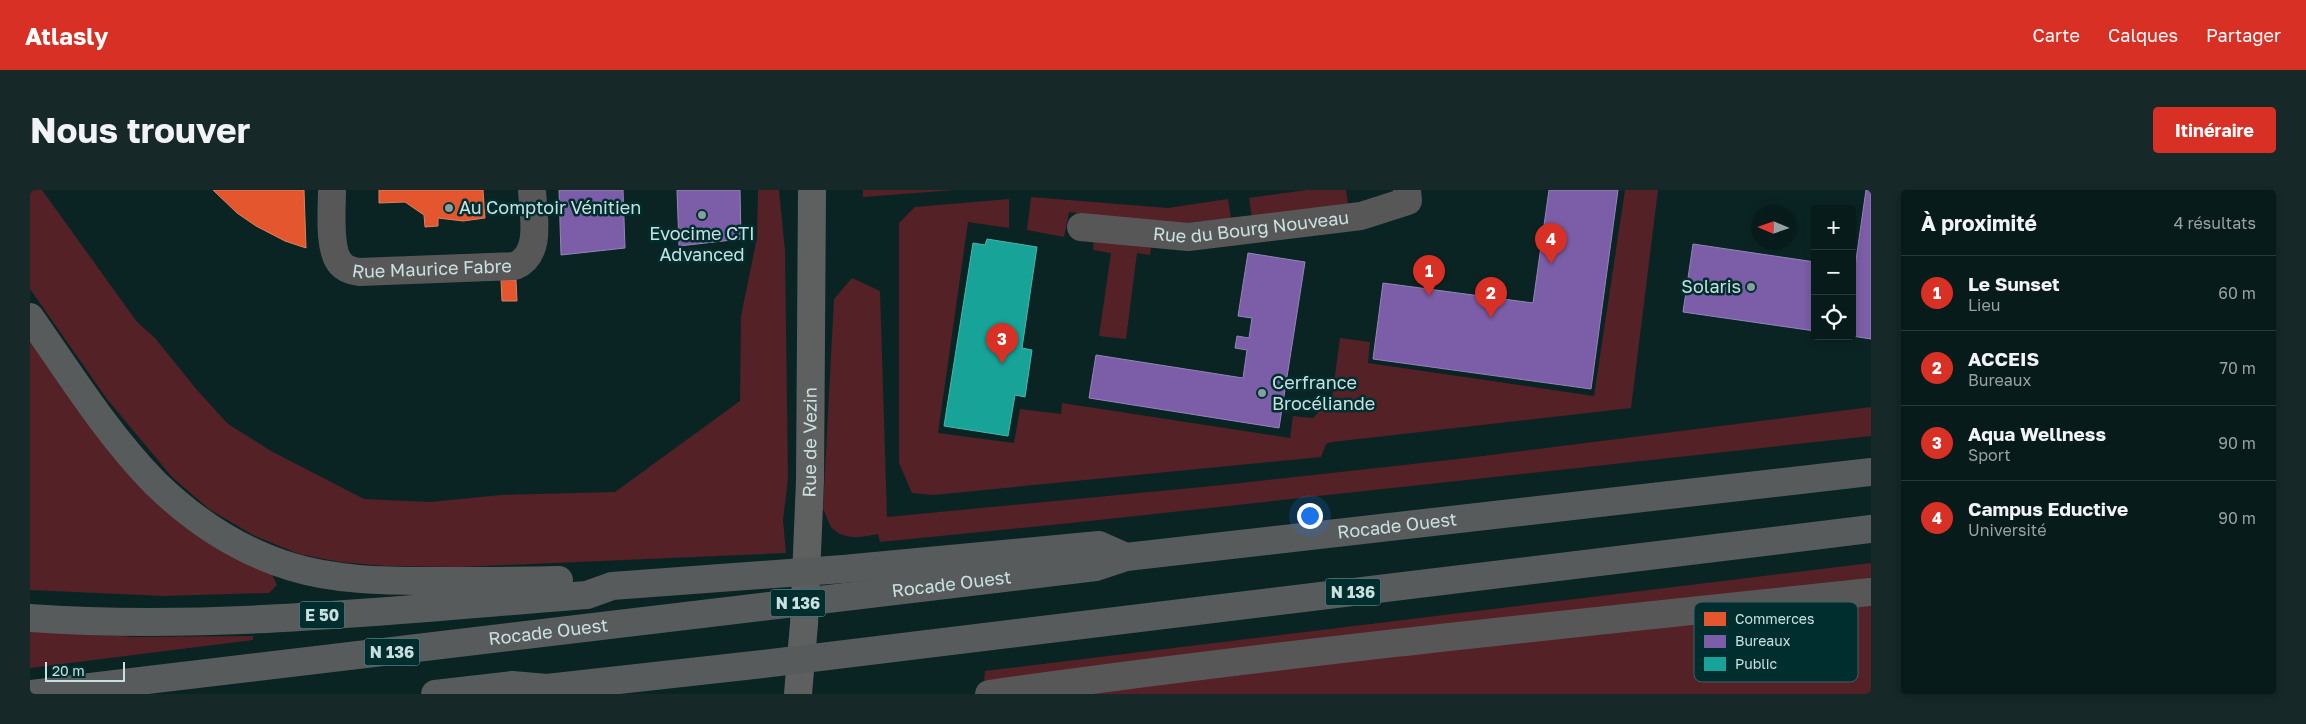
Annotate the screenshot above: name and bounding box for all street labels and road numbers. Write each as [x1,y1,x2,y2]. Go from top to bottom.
street label: Rue du Bourg Nouveau [1152,206,1350,247]
street label: Rue Maurice Fabre [351,254,512,283]
street label: Rue de Vezin [797,387,821,498]
street label: Rocade Ouest [1336,507,1458,543]
street label: Rocade Ouest [890,565,1012,601]
road number: N 136 [1326,578,1380,606]
road number: N 136 [770,589,826,616]
road number: E 50 [300,602,344,628]
street label: Rocade Ouest [487,613,609,649]
road number: N 136 [364,638,420,666]

